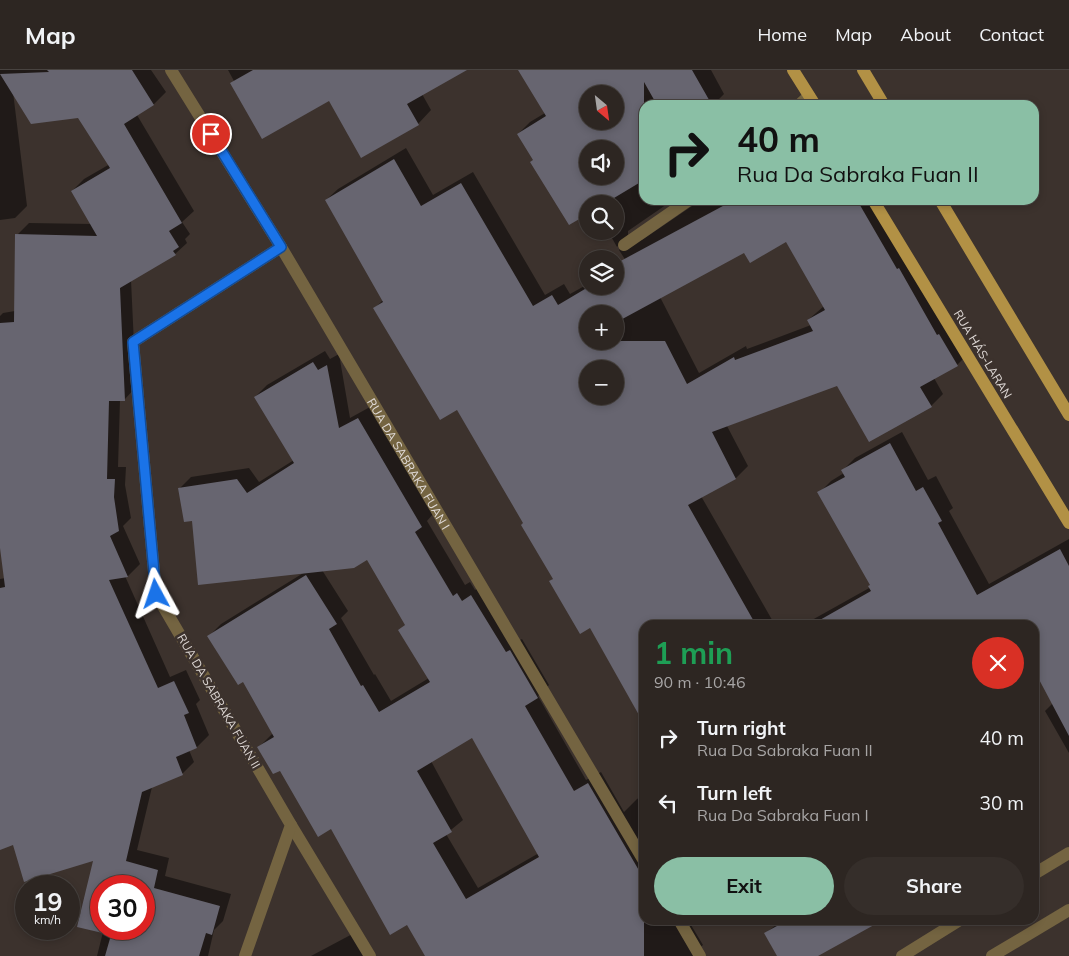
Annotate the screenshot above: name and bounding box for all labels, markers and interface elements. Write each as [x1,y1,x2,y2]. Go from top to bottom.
text: Map [25,20,76,50]
text: Home [757,23,807,46]
text: Map [835,23,872,46]
text: About [900,23,951,46]
text: Contact [979,23,1044,46]
north arrow [579,85,624,130]
map controls [579,85,624,405]
pin [190,113,232,155]
text: 40 m [737,117,820,161]
icon: arrive [197,120,225,148]
icon: right [654,120,719,185]
button: sound [579,140,624,185]
text: Rua Da Sabraka Fuan II [737,160,979,188]
button: search [579,195,624,240]
button: layers [579,250,624,295]
button: + [579,305,624,350]
street label: RUA HÁS-LARAN [951,307,1015,401]
button: − [579,360,624,405]
street label: RUA DA SABRAKA FUAN I [364,395,454,532]
position arrow [129,567,181,619]
street label: RUA DA SABRAKA FUAN II [174,631,264,771]
text: 1 min [654,634,733,672]
button: close [972,637,1024,689]
text: 90 m · 10:46 [654,672,746,692]
text: Turn right [697,716,786,740]
icon: right [654,724,682,752]
text: 40 m [980,726,1024,750]
text: Rua Da Sabraka Fuan II [697,740,873,760]
text: Turn left [697,781,772,805]
icon: left [654,789,682,817]
text: 30 m [980,791,1024,815]
text: Rua Da Sabraka Fuan I [697,805,869,825]
button: Exit [654,857,834,915]
button: Share [844,857,1024,915]
speed limit sign: 30 [90,875,155,940]
text: 19 [32,886,63,917]
text: km/h [34,912,61,927]

